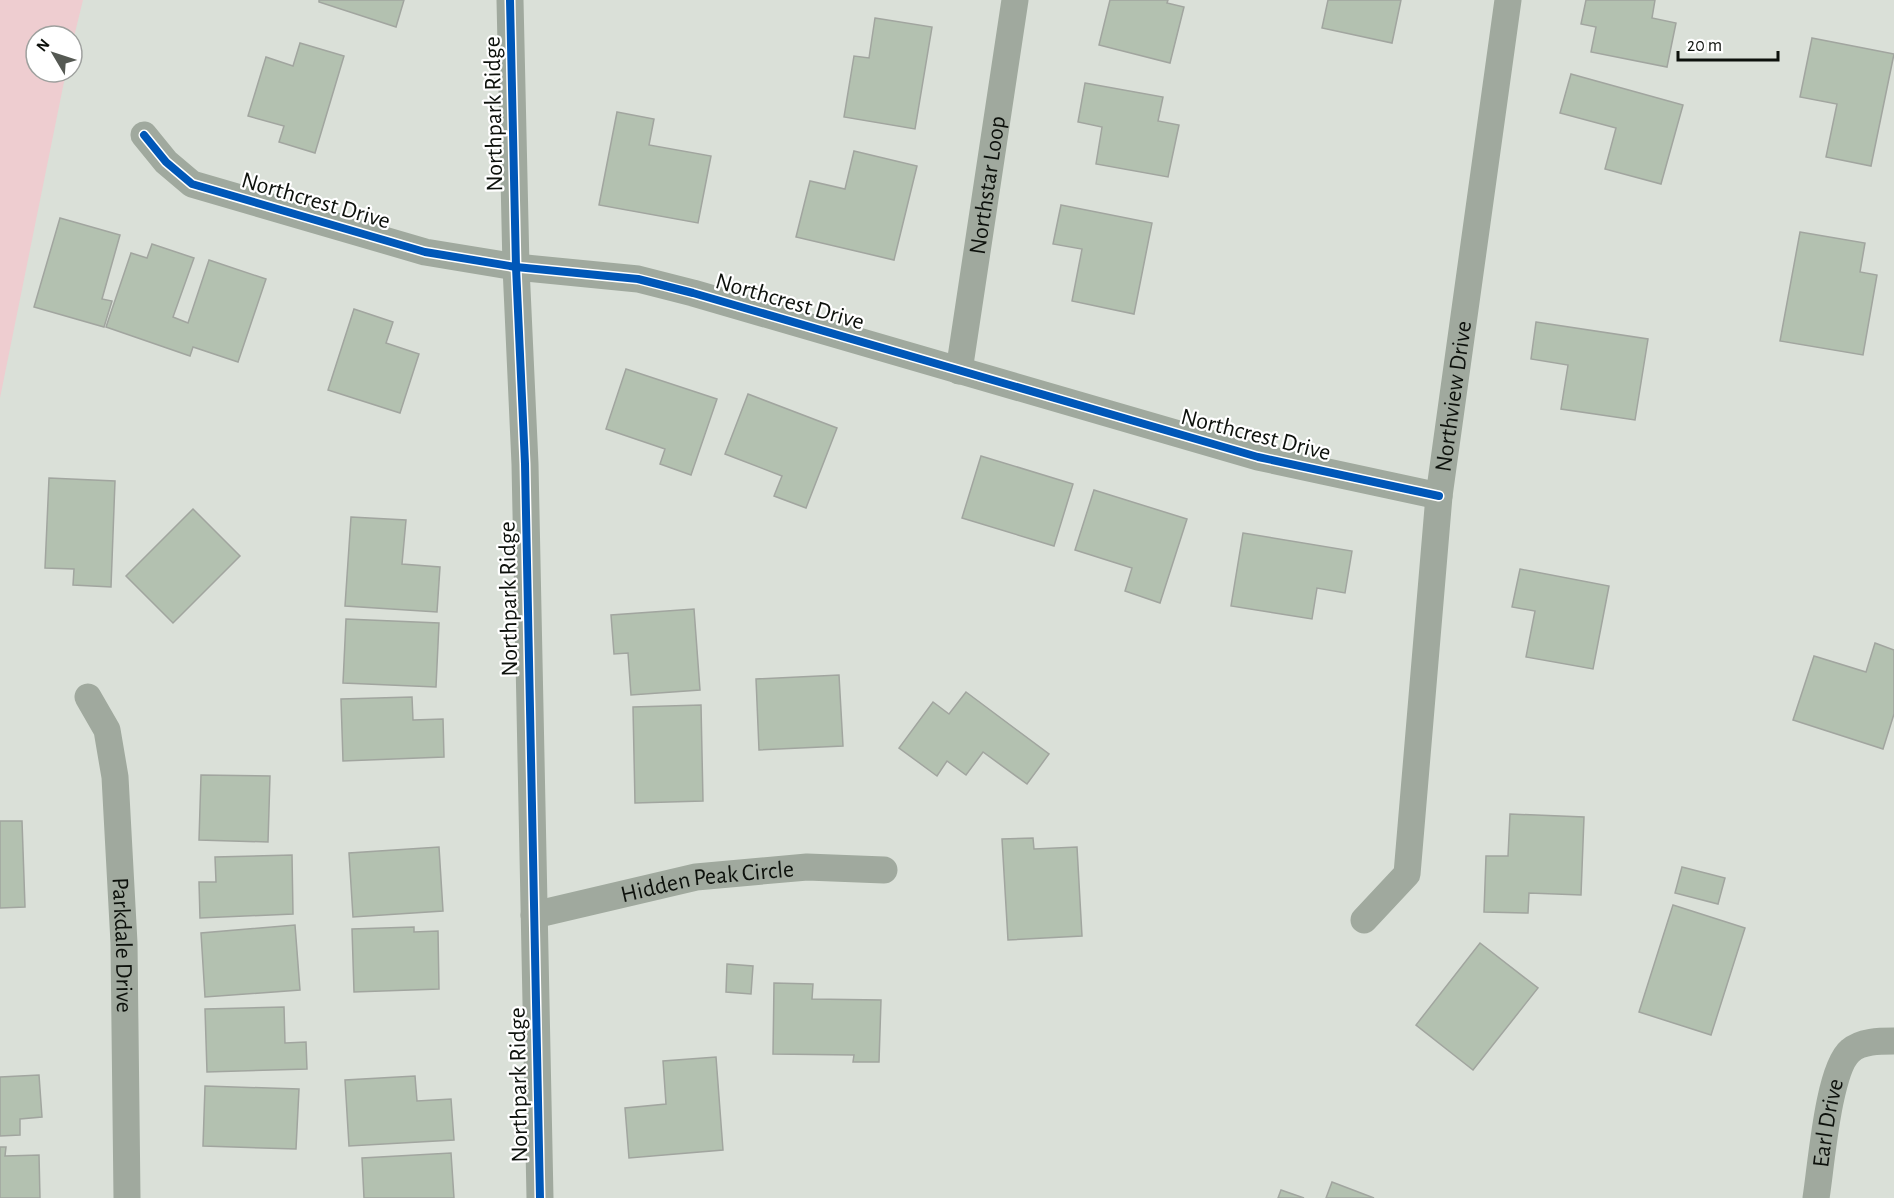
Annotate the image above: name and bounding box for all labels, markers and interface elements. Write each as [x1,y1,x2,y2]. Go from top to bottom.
north arrow [24,24,84,84]
scale bar [1678,24,1778,62]
text: N [33,36,53,55]
street label: Northpark Ridge [481,36,507,192]
text: 20 m [1687,37,1722,55]
street label: Northstar Loop [966,114,1010,256]
street label: Northcrest Drive [239,168,393,234]
street label: Northcrest Drive [713,269,867,335]
street label: Northview Drive [1431,319,1476,473]
street label: Northcrest Drive [1178,405,1333,465]
street label: Northpark Ridge [496,521,522,677]
street label: Hidden Peak Circle [618,857,795,907]
street label: Parkdale Drive [107,877,136,1013]
street label: Northpark Ridge [506,1007,532,1163]
street label: Earl Drive [1809,1076,1848,1169]

